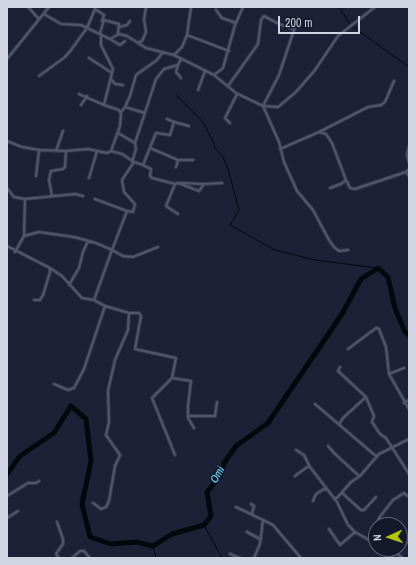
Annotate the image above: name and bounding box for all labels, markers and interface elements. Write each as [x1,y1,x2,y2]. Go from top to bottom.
scale bar [280,8,362,34]
text: 200 m [285,15,312,31]
water label: Omi [208,464,228,486]
north arrow [368,517,408,557]
text: N [370,534,384,541]

